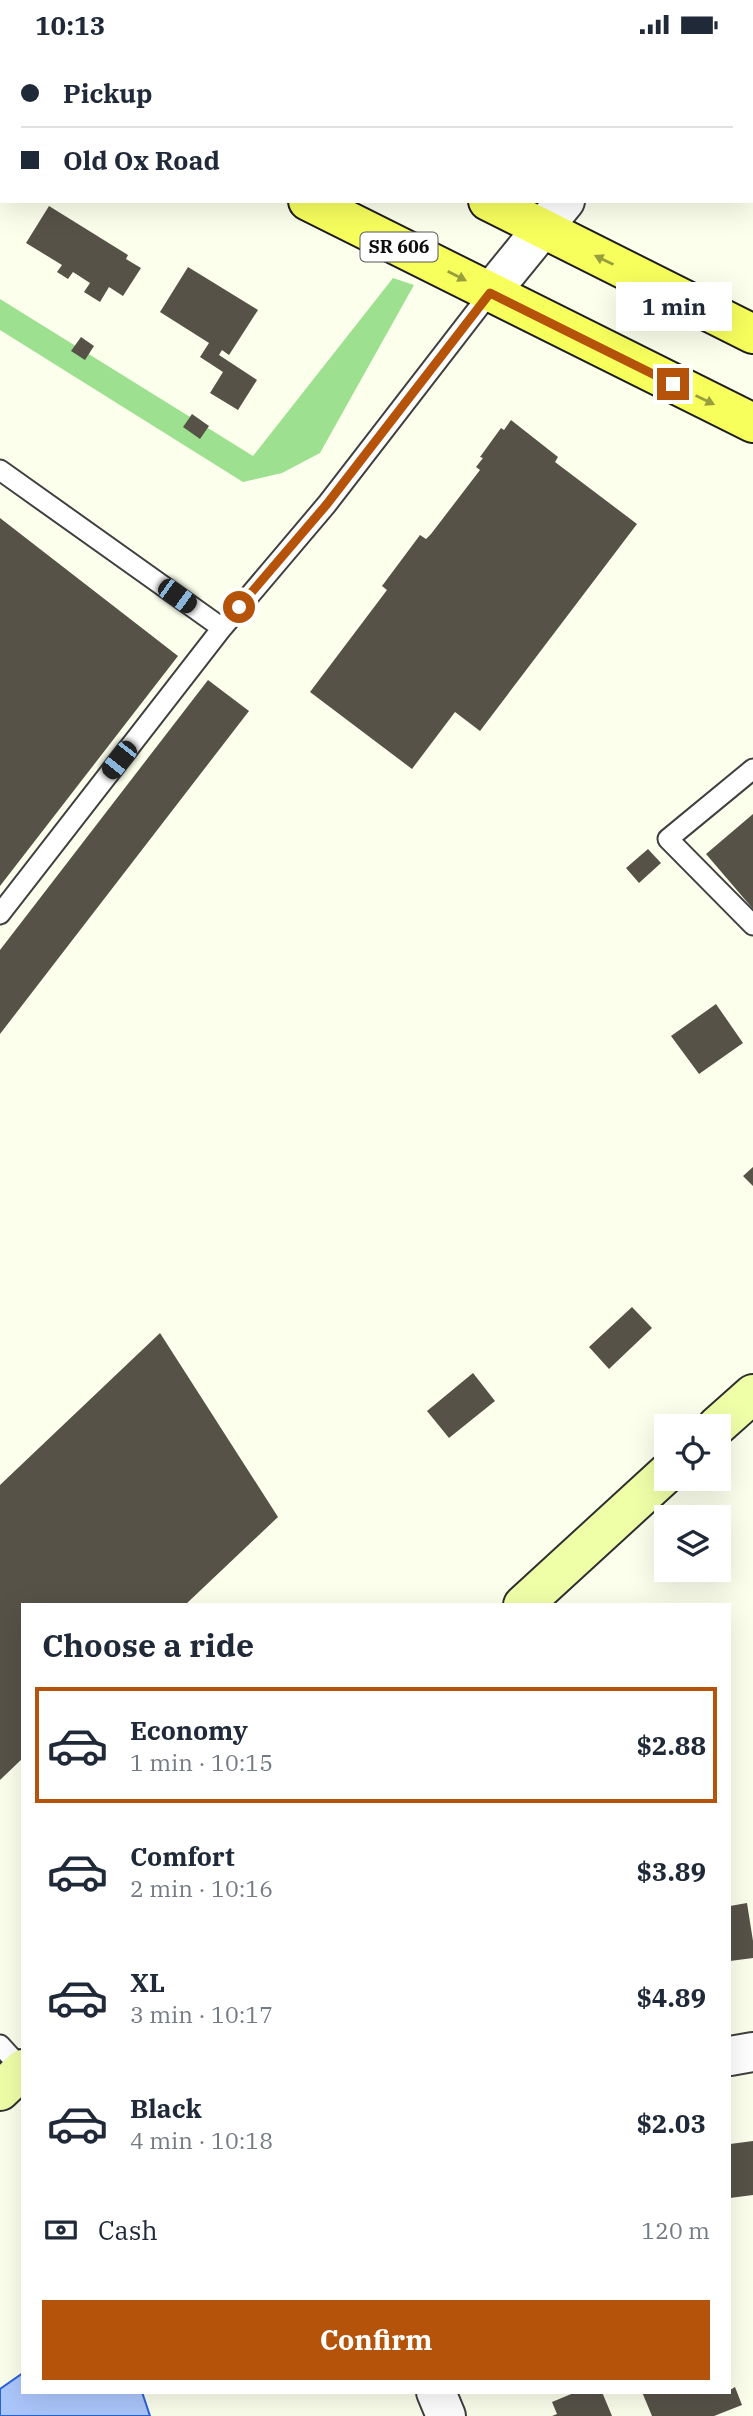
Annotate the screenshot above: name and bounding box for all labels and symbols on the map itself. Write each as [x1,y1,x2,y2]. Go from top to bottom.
road number: SR 606 [360,232,438,261]
one-way arrow [594,255,614,266]
one-way arrow [447,270,467,281]
callout: 1 min [615,282,731,331]
route end [657,368,689,400]
one-way arrow [695,394,715,405]
car [154,575,201,617]
route start [223,591,255,623]
car [98,737,141,783]

